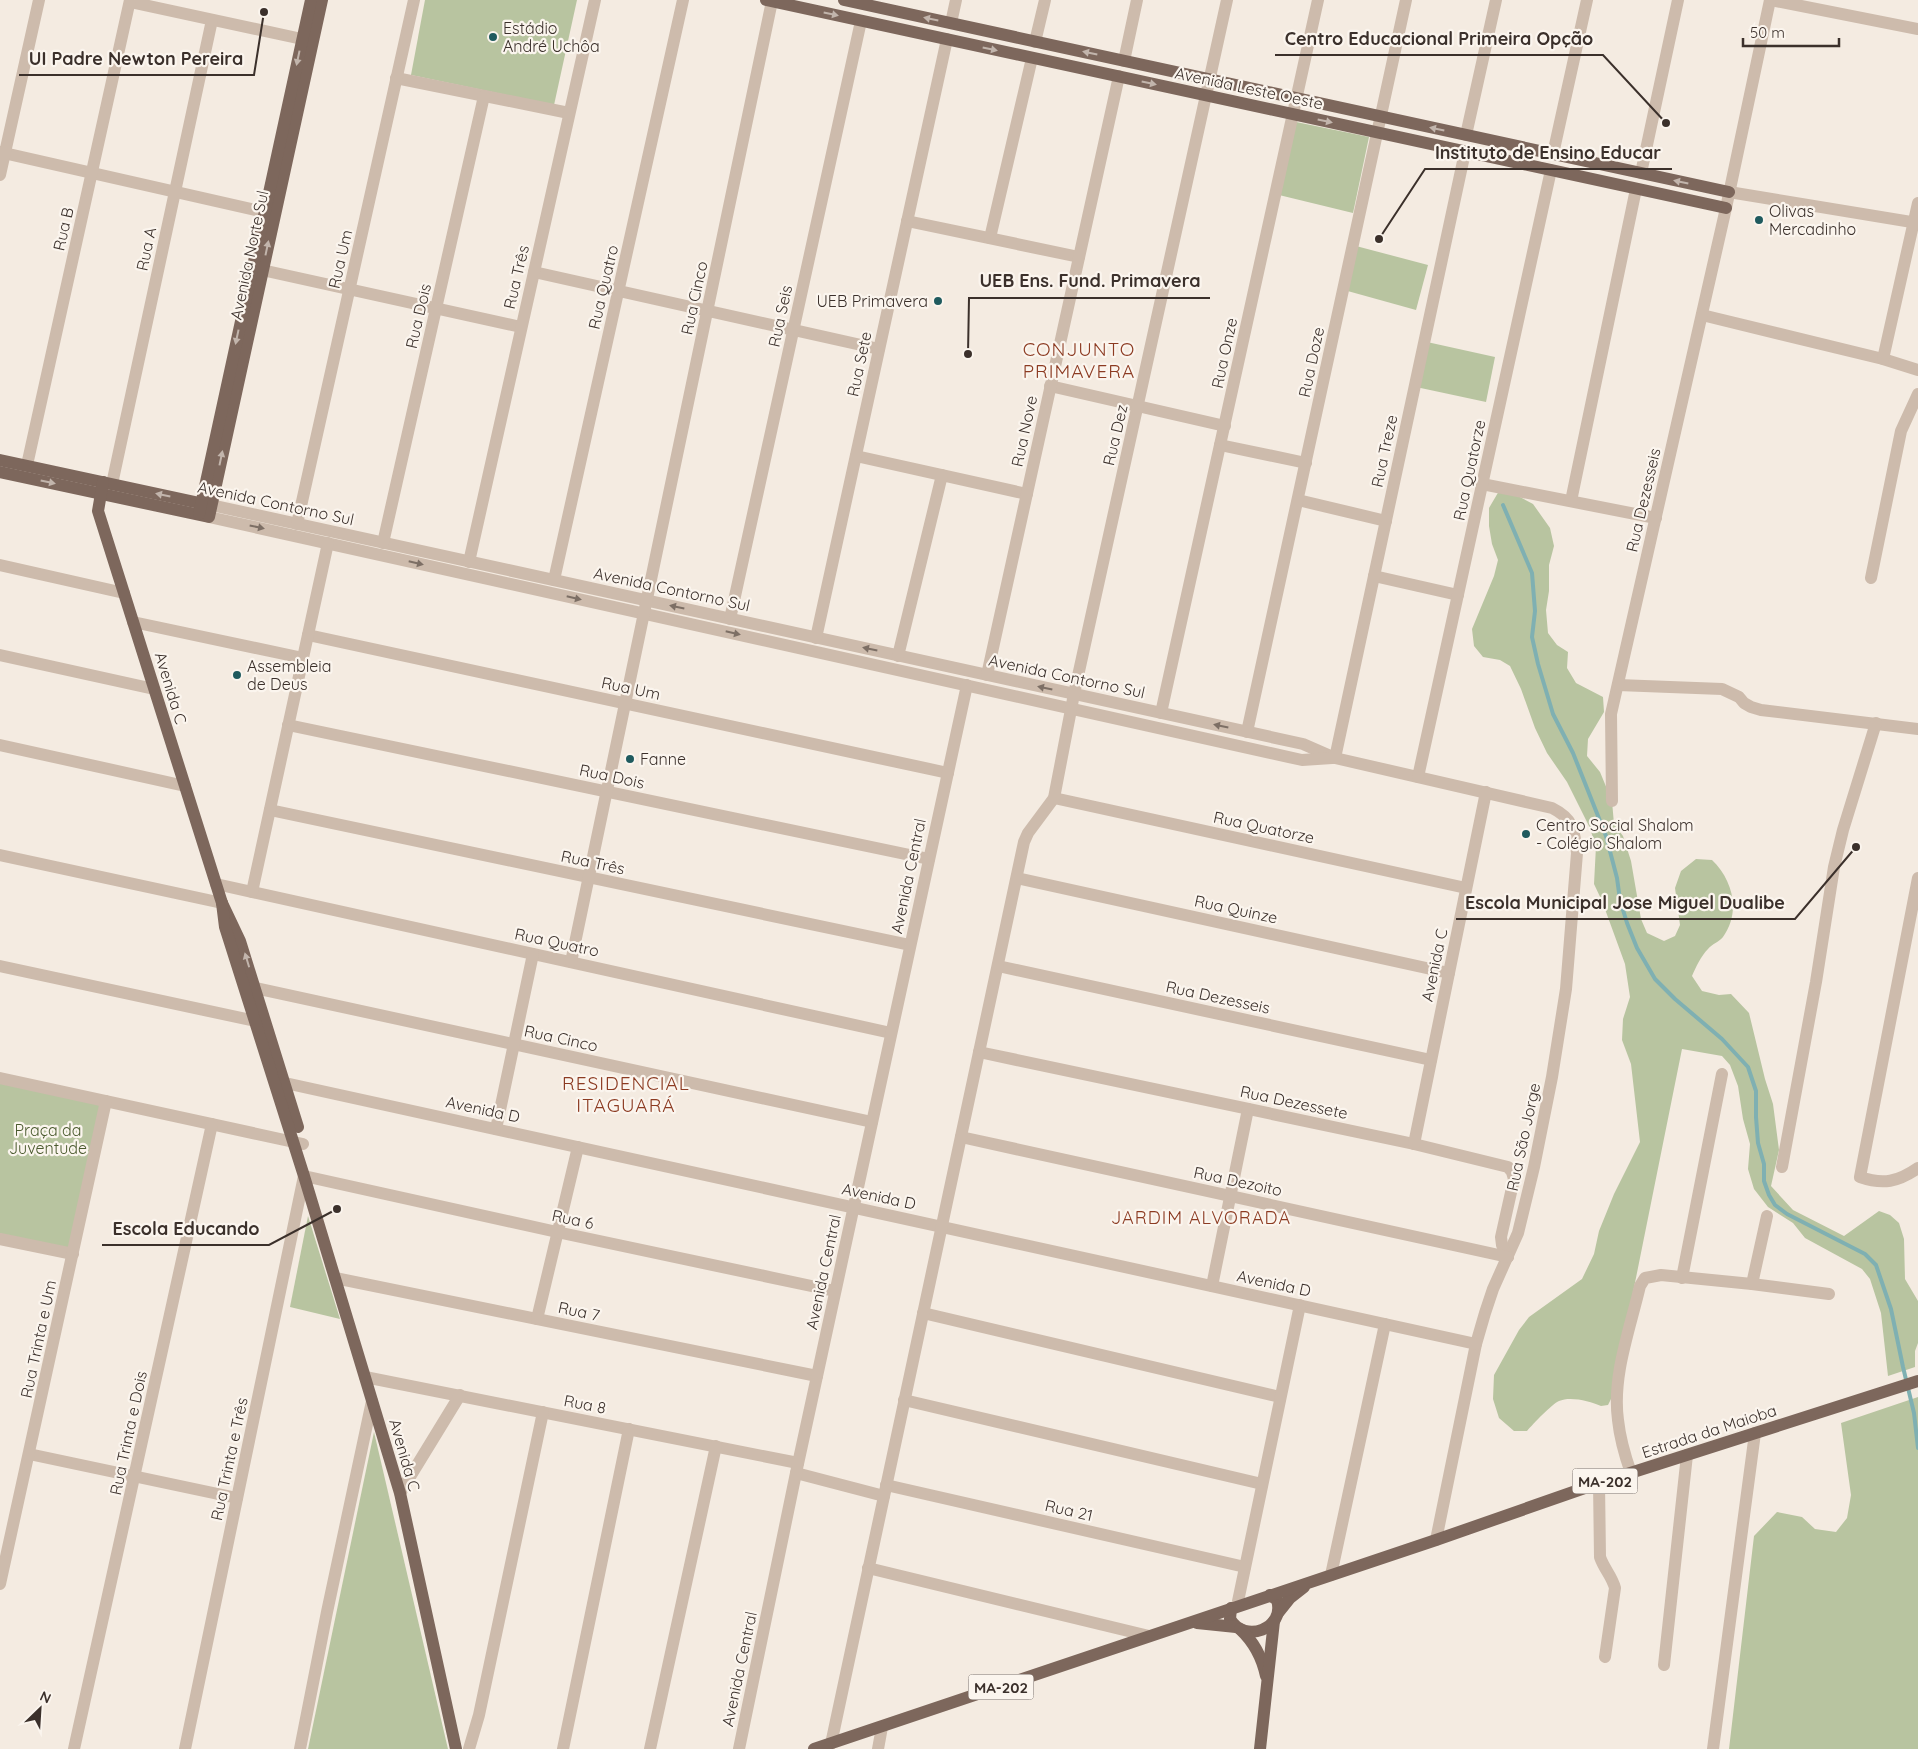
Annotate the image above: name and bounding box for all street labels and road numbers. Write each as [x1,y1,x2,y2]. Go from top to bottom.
street label: Avenida Leste Oeste [1173,63,1325,113]
street label: Avenida Norte Sul [226,188,272,322]
street label: Rua B [48,205,78,253]
street label: Rua A [132,225,160,273]
street label: Rua Um [324,228,356,290]
street label: Rua Três [499,243,533,311]
street label: Rua Quatro [584,243,622,331]
street label: Rua Cinco [676,259,712,337]
street label: Rua Dois [401,282,435,350]
street label: Rua Seis [764,283,796,349]
street label: Rua Onze [1207,316,1241,390]
street label: Rua Doze [1294,325,1328,399]
street label: Rua Sete [842,330,876,398]
street label: Rua Nove [1007,394,1041,468]
street label: Rua Dez [1098,403,1132,467]
street label: Rua Treze [1367,413,1401,489]
street label: Rua Quatorze [1449,418,1489,522]
street label: Rua Dezesseis [1621,446,1665,554]
street label: Avenida Contorno Sul [196,477,356,529]
street label: Avenida Contorno Sul [592,563,752,615]
street label: Avenida C [151,650,191,726]
street label: Avenida Contorno Sul [987,650,1147,702]
street label: Rua Um [600,672,662,704]
street label: Rua Dois [578,759,646,793]
street label: Rua Quatorze [1212,807,1316,847]
street label: Avenida Central [886,817,930,935]
street label: Rua Três [559,845,627,879]
street label: Rua Quinze [1193,890,1279,928]
street label: Rua Quatro [513,923,601,961]
street label: Avenida C [1417,927,1451,1003]
street label: Rua Dezesseis [1164,976,1272,1018]
street label: Rua Cinco [522,1020,600,1056]
street label: Rua Dezessete [1238,1081,1350,1123]
street label: Rua São Jorge [1502,1081,1544,1193]
street label: Avenida D [444,1091,522,1127]
street label: Rua Dezoito [1192,1162,1284,1200]
street label: Avenida D [840,1178,918,1214]
street label: Rua 6 [550,1205,596,1233]
street label: Avenida Central [801,1213,845,1331]
street label: Avenida D [1235,1265,1313,1301]
street label: Rua Trinta e Um [16,1278,60,1400]
street label: Rua 7 [556,1297,602,1325]
street label: Rua Trinta e Dois [105,1369,151,1497]
street label: Rua 8 [562,1390,608,1418]
street label: Rua Trinta e Três [206,1396,252,1522]
street label: Estrada da Maioba [1639,1400,1779,1462]
street label: Avenida C [385,1417,425,1493]
road number: MA-202 [1572,1468,1638,1494]
street label: Rua 21 [1043,1495,1095,1525]
street label: Avenida Central [717,1610,761,1728]
road number: MA-202 [968,1674,1034,1700]

